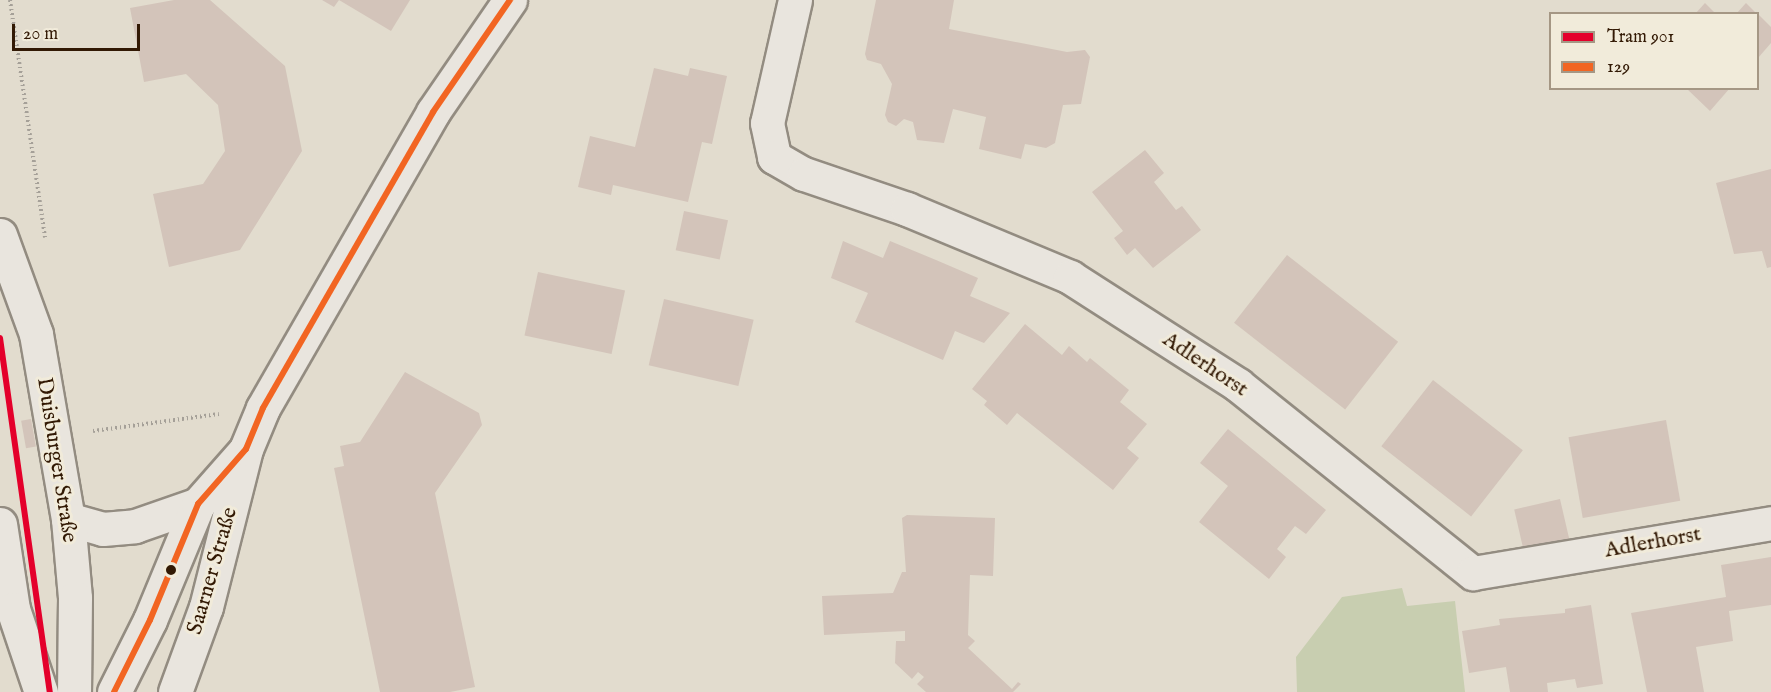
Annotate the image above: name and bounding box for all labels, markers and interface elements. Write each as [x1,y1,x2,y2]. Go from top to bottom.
scale bar [15,12,142,50]
legend [1549,12,1759,90]
text: 20 m [23,23,58,46]
text: Tram 901 [1607,26,1674,49]
text: 129 [1607,56,1630,79]
street label: Adlerhorst [1157,327,1253,403]
street label: Duisburger Straße [30,376,82,544]
street label: Saarner Straße [182,504,244,638]
street label: Adlerhorst [1603,522,1703,564]
unlabelled marker [165,564,177,576]

